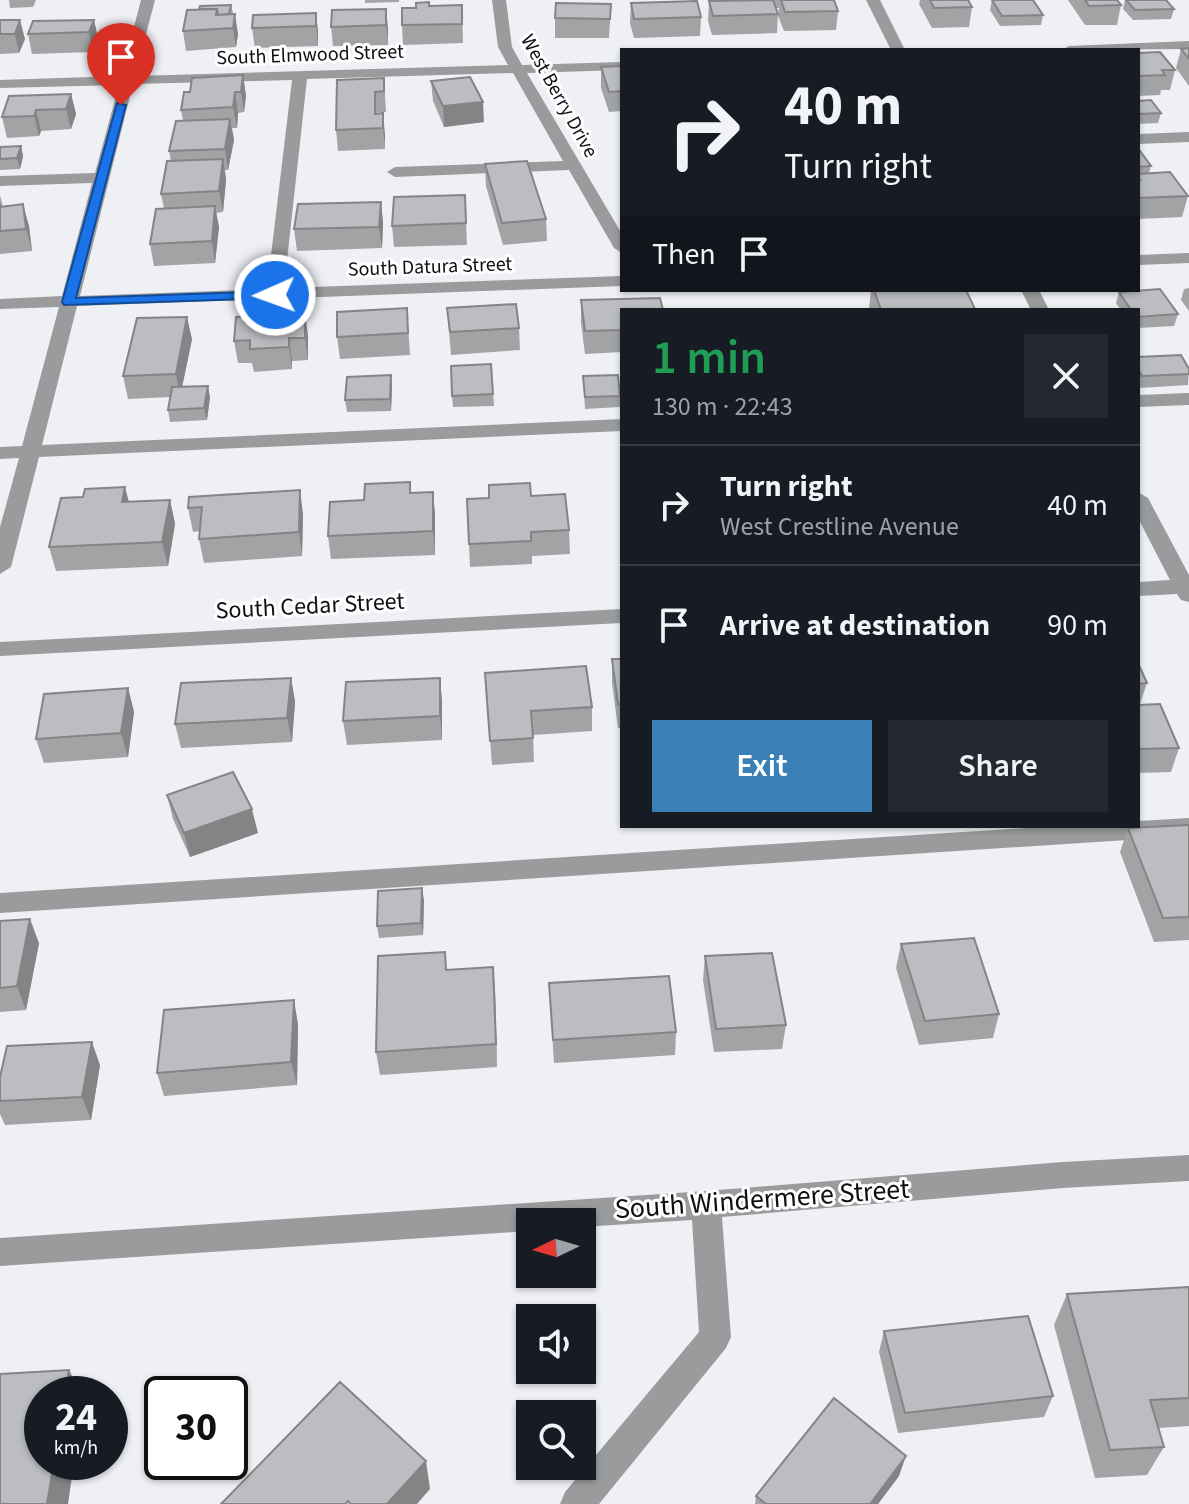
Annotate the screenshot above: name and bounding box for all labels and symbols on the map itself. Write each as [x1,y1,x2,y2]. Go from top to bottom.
pin [87,23,155,105]
street label: West Berry Drive [514,29,605,163]
street label: South Elmwood Street [216,38,404,72]
street label: South Datura Street [347,250,513,284]
position arrow [233,253,317,337]
street label: South Cedar Street [215,584,405,628]
street label: South Windermere Street [613,1169,911,1229]
north arrow [516,1208,596,1288]
speed limit sign: 30 [144,1376,248,1480]

